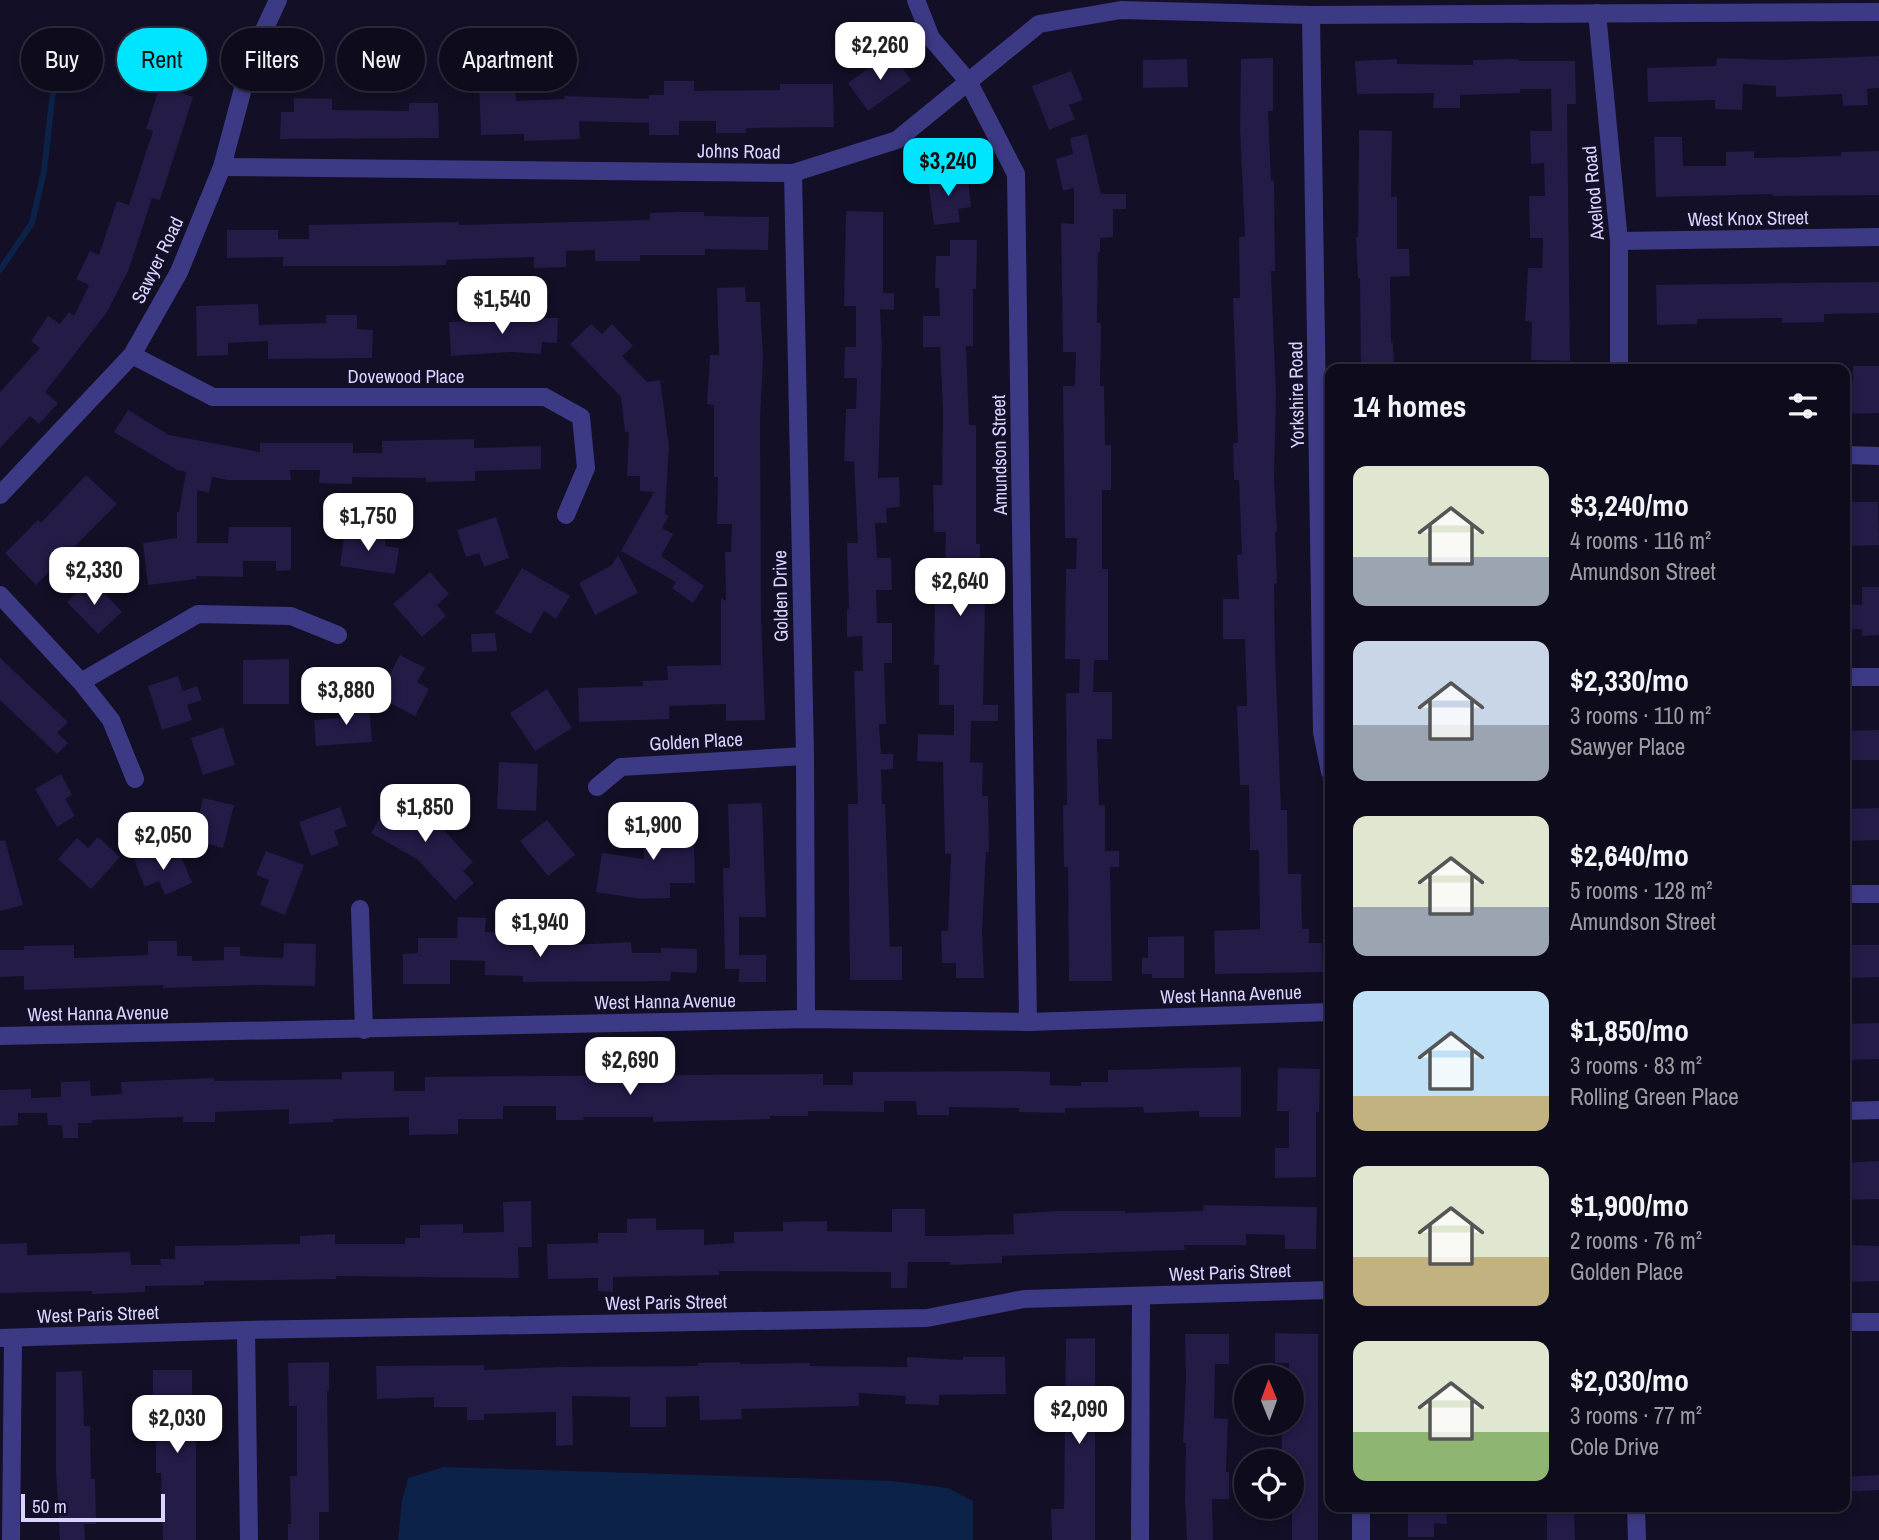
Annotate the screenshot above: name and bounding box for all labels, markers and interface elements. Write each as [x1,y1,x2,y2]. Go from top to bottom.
pin: $2,260 [823,22,937,82]
chip: Buy [21,28,103,91]
chip: Rent [117,28,207,91]
chip: Filters [221,28,323,91]
chip: New [337,28,425,91]
chip: Apartment [439,28,577,91]
text: $2,260 [851,29,909,60]
street label: Johns Road [697,137,781,165]
pin: $3,240 [891,138,1005,198]
text: $3,240 [919,145,977,176]
street label: Axelrod Road [1576,145,1610,242]
street label: West Knox Street [1687,204,1809,232]
street label: Sawyer Road [125,212,189,308]
pin: $1,540 [445,276,559,336]
text: $1,540 [473,283,531,314]
street label: Yorkshire Road [1282,341,1310,449]
street label: Dovewood Place [348,363,464,389]
text: 14 homes [1353,386,1467,426]
icon: filters [1784,387,1822,425]
street label: Amundson Street [985,394,1013,516]
text: $3,240/mo [1570,485,1689,525]
pin: $1,750 [311,494,425,553]
icon: home [1409,494,1493,578]
text: $1,750 [339,500,397,531]
text: 4 rooms · 116 m² [1570,525,1711,556]
pin: $2,330 [37,548,151,607]
street label: Golden Drive [766,550,794,642]
text: $2,330 [65,554,123,585]
text: Amundson Street [1570,556,1716,587]
pin: $2,640 [903,558,1017,618]
text: $2,640 [931,565,989,596]
text: $2,330/mo [1570,660,1689,700]
pin: $3,880 [289,668,403,727]
icon: home [1409,669,1493,753]
text: $3,880 [317,674,375,705]
text: 3 rooms · 110 m² [1570,700,1711,731]
street label: Golden Place [649,726,743,756]
text: Sawyer Place [1570,731,1685,762]
pin: $1,850 [368,784,482,844]
text: $1,850 [396,791,454,822]
pin: $1,900 [596,802,710,862]
text: $1,900 [624,809,682,840]
pin: $2,050 [106,812,220,872]
text: $2,050 [134,819,192,850]
text: $2,640/mo [1570,835,1689,875]
icon: home [1409,844,1493,928]
text: 5 rooms · 128 m² [1570,875,1713,906]
pin: $1,940 [483,900,597,959]
text: $1,940 [511,906,569,937]
text: Amundson Street [1570,906,1716,937]
street label: West Hanna Avenue [1160,979,1302,1009]
street label: West Hanna Avenue [594,987,736,1015]
street label: West Hanna Avenue [27,999,169,1027]
text: $1,850/mo [1570,1010,1689,1050]
icon: home [1409,1019,1493,1103]
pin: $2,690 [573,1038,687,1097]
text: $2,690 [601,1044,659,1075]
text: 3 rooms · 83 m² [1570,1050,1702,1081]
text: Rolling Green Place [1570,1081,1739,1112]
text: $1,900/mo [1570,1185,1689,1225]
icon: home [1409,1194,1493,1278]
text: 2 rooms · 76 m² [1570,1225,1702,1256]
text: Golden Place [1570,1256,1683,1287]
street label: West Paris Street [1169,1257,1292,1287]
street label: West Paris Street [605,1288,728,1316]
street label: West Paris Street [37,1299,160,1329]
text: $2,030/mo [1570,1360,1689,1400]
north arrow [1234,1365,1304,1435]
map controls [1234,1365,1304,1519]
icon: home [1409,1369,1493,1453]
pin: $2,090 [1022,1386,1136,1446]
text: $2,090 [1050,1393,1108,1424]
pin: $2,030 [120,1396,234,1455]
text: 3 rooms · 77 m² [1570,1400,1702,1431]
text: $2,030 [148,1402,206,1433]
text: Cole Drive [1570,1431,1659,1462]
button: locate [1234,1449,1304,1519]
scale bar [21,1491,164,1523]
text: 50 m [32,1493,67,1519]

